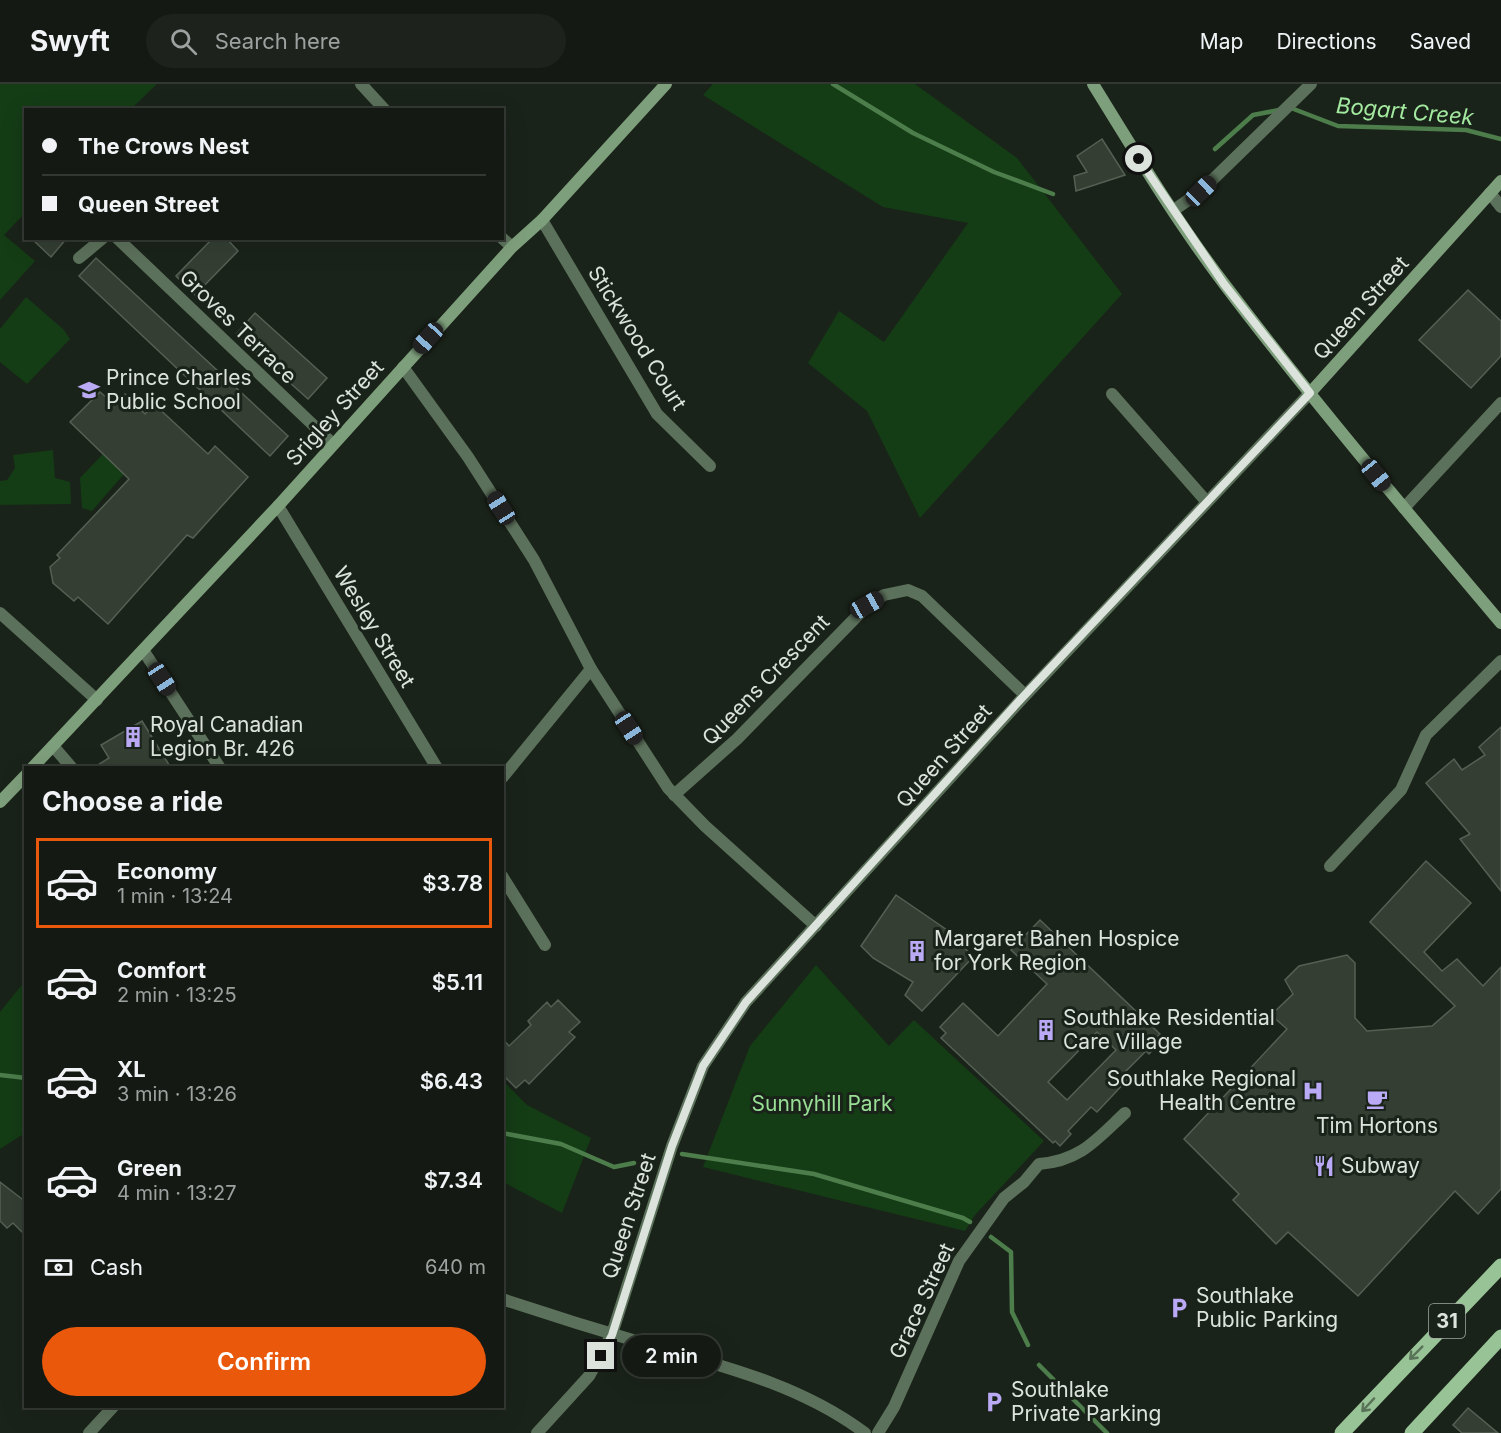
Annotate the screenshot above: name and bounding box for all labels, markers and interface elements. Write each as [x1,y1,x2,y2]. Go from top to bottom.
search box [146,14,566,68]
text: Swyft [30,24,110,58]
icon: search [167,25,200,58]
text: Search here [215,28,340,54]
text: Map [1200,29,1243,54]
text: Directions [1276,29,1377,54]
text: Saved [1410,29,1471,54]
water label: Bogart Creek [1335,92,1476,130]
text: The Crows Nest [78,133,249,159]
route start [1125,145,1152,172]
car [1182,172,1220,210]
text: Queen Street [78,191,219,217]
street label: Queen Street [1308,251,1414,365]
street label: Stickwood Court [583,261,692,414]
street label: Groves Terrace [175,265,302,389]
car [409,319,447,357]
street label: Srigley Street [281,355,389,471]
place label: Prince Charles Public School [106,365,251,414]
school or university icon: Prince Charles Public School [77,378,101,402]
car [1358,455,1394,495]
car [484,488,518,528]
street label: Wesley Street [328,562,420,692]
car [847,588,887,622]
street label: Queens Crescent [697,609,834,750]
car [145,659,179,699]
street label: Queen Street [891,699,997,813]
car [612,708,646,748]
place label: Royal Canadian Legion Br. 426 [150,712,303,761]
building icon: Royal Canadian Legion Br. 426 [121,725,145,749]
text: Choose a ride [42,785,223,818]
icon: car [45,856,99,910]
text: Economy [117,858,217,884]
text: $3.78 [422,870,483,896]
text: 1 min · 13:24 [117,884,233,908]
place label: Margaret Bahen Hospice for York Region [934,926,1180,975]
building icon: Margaret Bahen Hospice for York Region [905,939,929,963]
icon: car [45,955,99,1009]
text: Comfort [117,957,206,983]
text: $5.11 [432,969,483,995]
text: 2 min · 13:25 [117,983,237,1007]
place label: Southlake Residential Care Village [1063,1005,1275,1054]
building icon: Southlake Residential Care Village [1034,1018,1058,1042]
icon: car [45,1054,99,1108]
text: XL [117,1056,146,1082]
place label: Southlake Regional Health Centre [1107,1066,1296,1115]
text: $6.43 [420,1068,483,1094]
hospital icon: Southlake Regional Health Centre [1301,1079,1325,1103]
text: 3 min · 13:26 [117,1082,237,1106]
cafe icon: Tim Hortons [1365,1087,1389,1111]
park label: Sunnyhill Park [752,1091,893,1116]
place label: Tim Hortons [1316,1113,1438,1138]
street label: Queen Street [596,1150,661,1282]
icon: car [45,1153,99,1207]
place label: Subway [1341,1153,1420,1178]
restaurant icon: Subway [1312,1154,1336,1178]
text: Green [117,1155,182,1181]
text: $7.34 [424,1167,483,1193]
text: 4 min · 13:27 [117,1181,237,1205]
street label: Grace Street [884,1239,959,1363]
icon: cash [42,1251,75,1284]
text: Cash [90,1254,143,1280]
text: 640 m [425,1255,486,1279]
place label: Southlake Public Parking [1196,1283,1338,1332]
parking icon: Southlake Public Parking [1167,1296,1191,1320]
road number: 31 [1429,1304,1465,1338]
button: Confirm [42,1327,486,1396]
callout: 2 min [622,1335,721,1377]
route end [587,1342,614,1369]
text: 2 min [645,1344,698,1368]
one-way arrow [1409,1346,1424,1361]
place label: Southlake Private Parking [1011,1377,1161,1426]
parking icon: Southlake Private Parking [982,1390,1006,1414]
one-way arrow [1361,1397,1375,1412]

